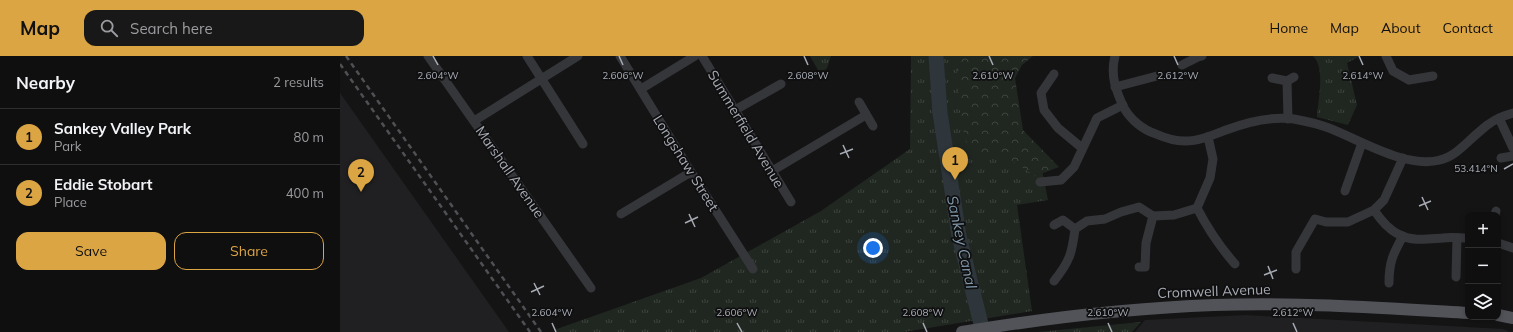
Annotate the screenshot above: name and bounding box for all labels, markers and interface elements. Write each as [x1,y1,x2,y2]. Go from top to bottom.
search box [84,10,364,46]
text: Map [20,16,60,40]
icon: search [98,17,120,39]
text: Search here [130,19,213,38]
text: Home [1269,19,1308,37]
text: Map [1330,19,1359,37]
text: About [1381,19,1421,37]
text: Contact [1443,19,1493,37]
street label: Summerfield Avenue [704,67,788,191]
text: 2.604°W [417,69,459,82]
text: 2.606°W [602,69,644,82]
text: 2.608°W [787,69,829,82]
text: 2.610°W [972,69,1014,82]
text: 2.612°W [1157,69,1199,82]
text: 2.614°W [1342,69,1384,82]
text: Nearby [16,72,75,93]
text: 2 results [273,74,324,90]
street label: Longshaw Street [649,111,723,215]
text: Sankey Valley Park [54,119,191,138]
street label: Marshall Avenue [472,123,548,221]
text: 1 [25,129,33,145]
text: 80 m [294,129,324,145]
text: Park [54,138,81,154]
pin: 1 [942,147,968,180]
pin: 2 [348,159,374,192]
text: 53.414°N [1454,162,1498,175]
text: Eddie Stobart [54,175,152,194]
text: 2 [25,185,33,201]
text: 400 m [286,185,324,201]
text: Place [54,194,87,210]
water label: Sankey Canal [943,194,981,291]
map controls [1465,212,1501,320]
button: + [1465,212,1501,248]
button: Save [16,232,166,270]
button: Share [174,232,324,270]
your location [863,238,883,258]
button: − [1465,248,1501,284]
street label: Cromwell Avenue [1157,280,1271,302]
button: layers [1465,284,1501,320]
text: 2.604°W [531,306,573,319]
text: 2.606°W [716,306,758,319]
text: 2.608°W [902,306,944,319]
text: 2.610°W [1087,306,1129,319]
text: 2.612°W [1272,306,1314,319]

